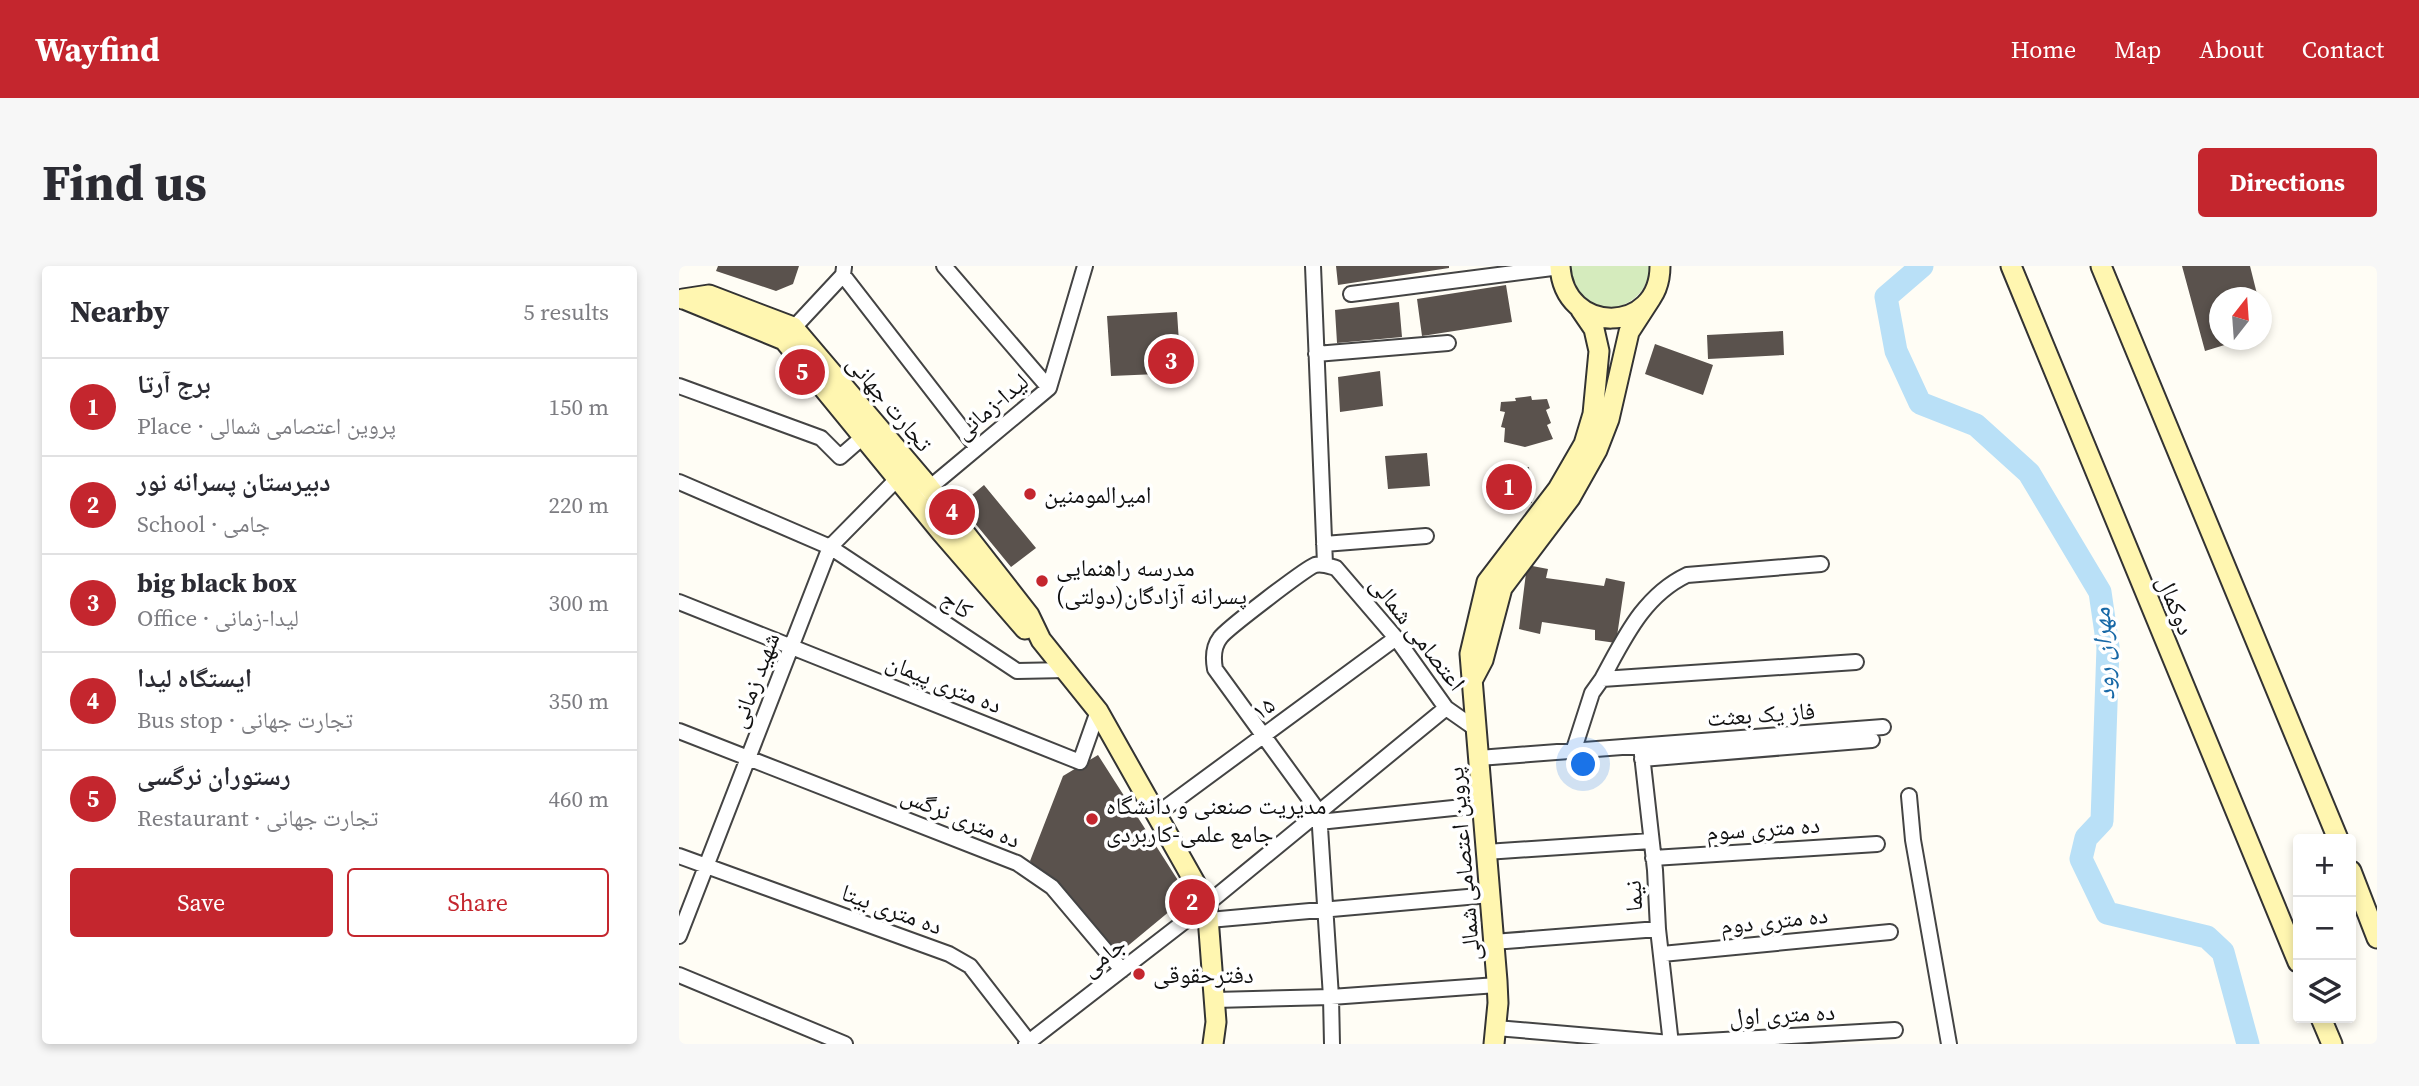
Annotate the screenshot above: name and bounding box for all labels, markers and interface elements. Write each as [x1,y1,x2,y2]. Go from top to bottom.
text: Wayfind [35,27,160,72]
text: Home [2011,33,2076,66]
text: Map [2114,33,2161,66]
text: About [2199,33,2264,66]
text: Contact [2302,33,2384,66]
button: Directions [2198,148,2377,217]
text: Find us [42,149,207,216]
north arrow [2209,287,2272,350]
text: Nearby [70,291,169,332]
text: 5 results [523,296,609,328]
pin: 3 [1148,335,1194,387]
pin: 5 [779,346,825,398]
street label: تجارت جهانی [840,347,940,459]
street label: لیدا-زمانی [947,365,1035,447]
text: برج آرتا [137,366,211,402]
text: 1 [87,391,99,423]
text: 150 m [548,391,609,423]
text: Place · پروین اعتصامی شمالی [137,410,396,442]
pin: 1 [1486,461,1532,513]
text: دبیرستان پسرانه نور [137,464,331,500]
place label: امیرالمومنین [1044,478,1152,511]
pin: 4 [929,486,975,538]
marker: امیرالمومنین [1022,486,1038,502]
text: 2 [87,489,99,521]
text: 220 m [548,489,609,521]
text: School · جامی [137,508,270,540]
place label: مدرسه راهنمایی پسرانه آزادگان(دولتی) [1056,551,1247,612]
text: big black box [137,565,297,601]
street label: اعتصامی شمالی [1363,569,1473,697]
street label: دوکمال [2149,570,2203,640]
marker: مدرسه راهنمایی پسرانه آزادگان(دولتی) [1034,573,1050,589]
street label: کاج [935,582,979,626]
text: 3 [87,587,99,619]
text: 300 m [548,587,609,619]
text: Office · لیدا-زمانی [137,602,299,634]
water label: مهران رود [2083,607,2123,701]
street label: شهید زمانی [721,627,787,733]
street label: ده متری پیمان [881,645,1007,721]
text: ایستگاه لیدا [137,660,252,696]
text: 4 [87,685,99,717]
text: 350 m [548,685,609,717]
street label: ۱۵ [1245,688,1281,728]
street label: فاز یک بعثت [1706,694,1816,734]
text: Bus stop · تجارت جهانی [137,704,353,736]
your location [1566,747,1600,781]
text: رستوران نرگسی [137,758,291,794]
street label: پروین اعتصامی شمالی [1438,766,1488,962]
street label: ده متری نرگس [897,778,1025,856]
text: 5 [87,783,99,815]
text: 460 m [548,783,609,815]
place label: مدیریت صنعنی و دانشگاه جامع علمی-کاربردی [1106,789,1326,850]
text: Restaurant · تجارت جهانی [137,802,378,834]
street label: ده متری سوم [1705,808,1821,848]
marker: مدیریت صنعنی و دانشگاه جامع علمی-کاربردی [1084,811,1100,827]
map controls [2293,834,2356,1023]
button: + [2293,834,2356,897]
button: Save [70,868,333,937]
button: Share [347,868,609,937]
street label: ده متری بیتا [837,876,947,942]
pin: 2 [1169,876,1215,928]
street label: نیما [1616,880,1650,912]
button: − [2293,897,2356,960]
street label: ده متری دوم [1719,898,1829,942]
street label: جامی [1074,928,1132,984]
place label: دفترحقوقی [1153,958,1254,991]
button: layers [2293,960,2356,1023]
marker: دفترحقوقی [1131,966,1147,982]
street label: ده متری اول [1728,995,1836,1033]

